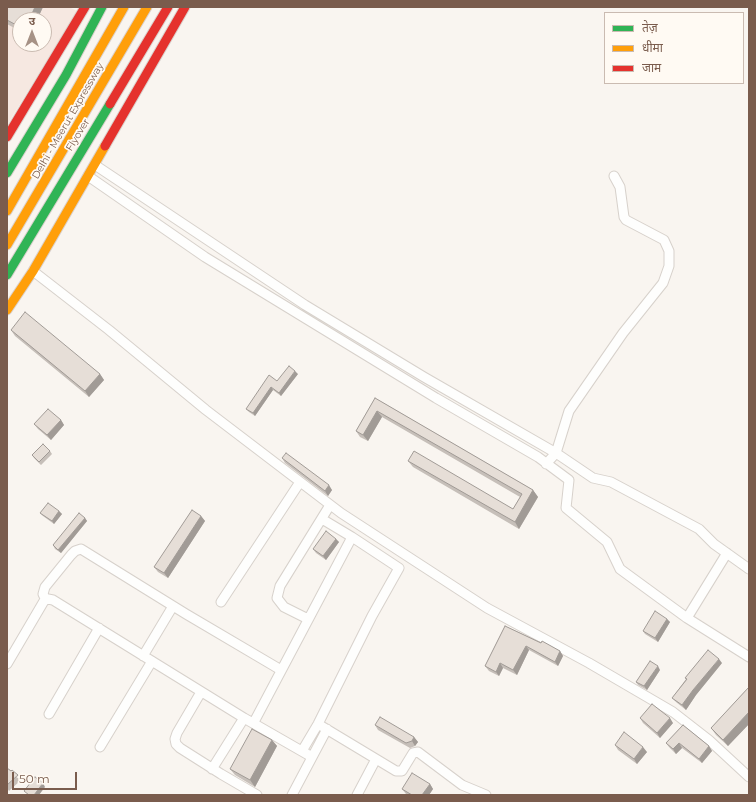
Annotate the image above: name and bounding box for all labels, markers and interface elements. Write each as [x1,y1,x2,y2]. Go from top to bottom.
north arrow [12,12,52,52]
legend [604,12,744,84]
text: उ [29,14,35,28]
text: तेज़ [642,20,658,35]
text: धीमा [642,40,663,55]
text: जाम [642,60,661,75]
street label: Delhi - Meerut Expressway [30,61,106,181]
street label: Flyover [64,117,92,153]
scale bar [14,764,79,790]
text: 50 m [19,771,50,786]

